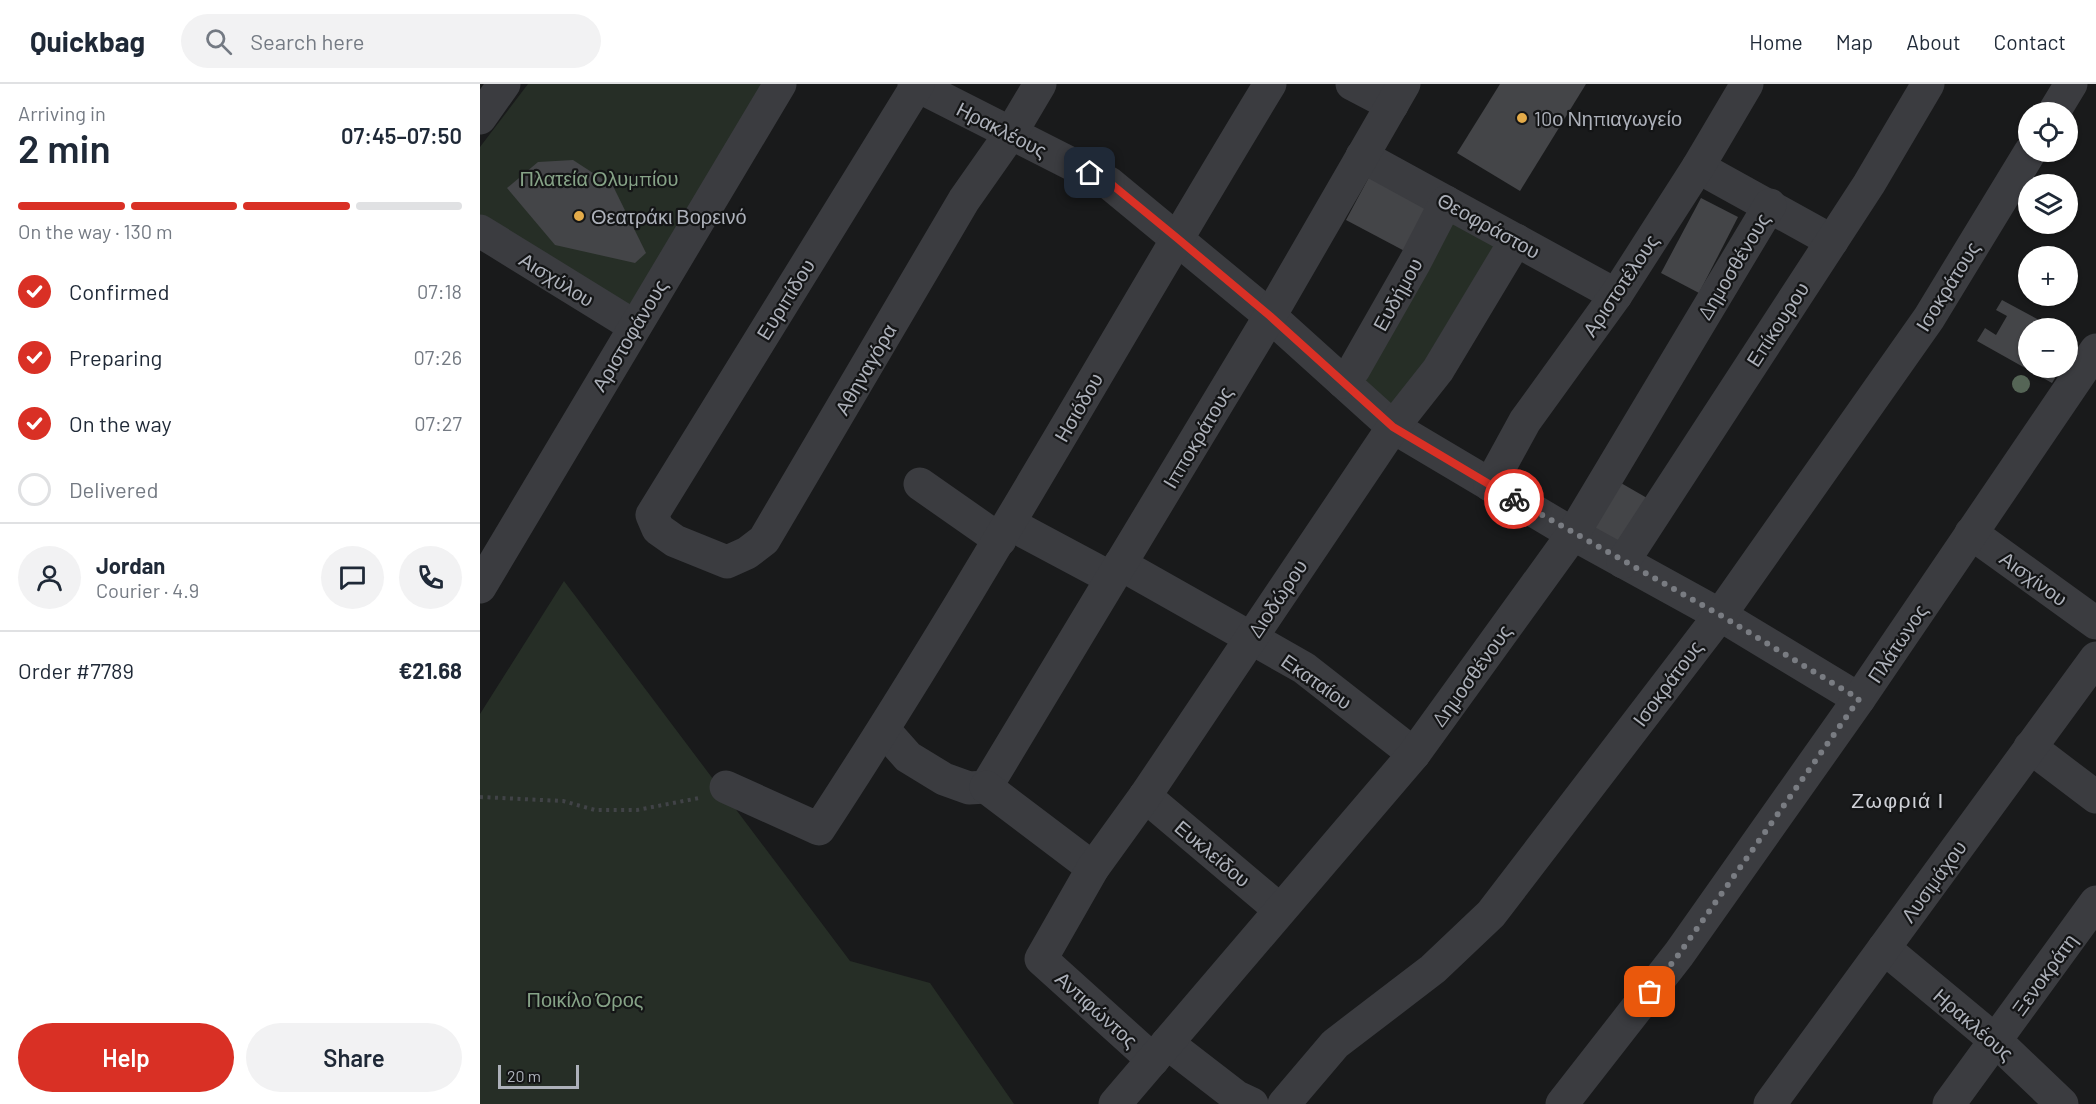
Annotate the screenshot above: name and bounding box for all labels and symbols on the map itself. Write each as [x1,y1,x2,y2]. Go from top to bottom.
street label: Ηρακλέους [953,96,1051,162]
place label: 10ο Νηπιαγωγείο [1534,106,1682,130]
marker: 10ο Νηπιαγωγείο [1515,111,1529,125]
pin [1064,147,1115,198]
park label: Πλατεία Ολυμπίου [520,166,678,190]
street label: Θεοφράστου [1434,187,1544,263]
place label: Θεατράκι Βορεινό [591,204,747,228]
street label: Δημοσθένους [1692,208,1774,324]
marker: Θεατράκι Βορεινό [572,209,586,223]
street label: Αριστοτέλους [1577,229,1663,341]
street label: Ισοκράτους [1910,236,1984,335]
street label: Αισχύλου [515,247,599,311]
street label: Ευδήμου [1367,253,1427,335]
street label: Ευριπίδου [751,254,819,344]
street label: Αριστοφάνους [586,274,672,395]
street label: Επίκουρου [1741,277,1813,371]
street label: Αθηναγόρα [829,319,901,419]
street label: Ησιόδου [1049,368,1107,446]
street label: Ιπποκράτους [1157,381,1237,492]
courier [1484,469,1544,529]
street label: Αισχίνου [1996,546,2072,610]
street label: Διοδώρου [1242,555,1312,641]
street label: Πλάτωνος [1862,599,1932,687]
street label: Δημοσθένους [1426,619,1516,731]
street label: Ισοκράτους [1627,635,1707,731]
street label: Εκαταίου [1277,648,1357,714]
district label: Ζωφριά Ι [1851,787,1945,812]
street label: Ευκλείδου [1170,815,1256,891]
street label: Λυσιμάχου [1895,835,1971,927]
street label: Ξενοκράτη [2006,929,2082,1019]
street label: Αντιφώντος [1051,966,1143,1052]
pin [1624,966,1675,1017]
street label: Ηρακλέους [1929,983,2019,1065]
park label: Ποικίλο Όρος [527,987,644,1011]
scale bar [498,1062,579,1090]

